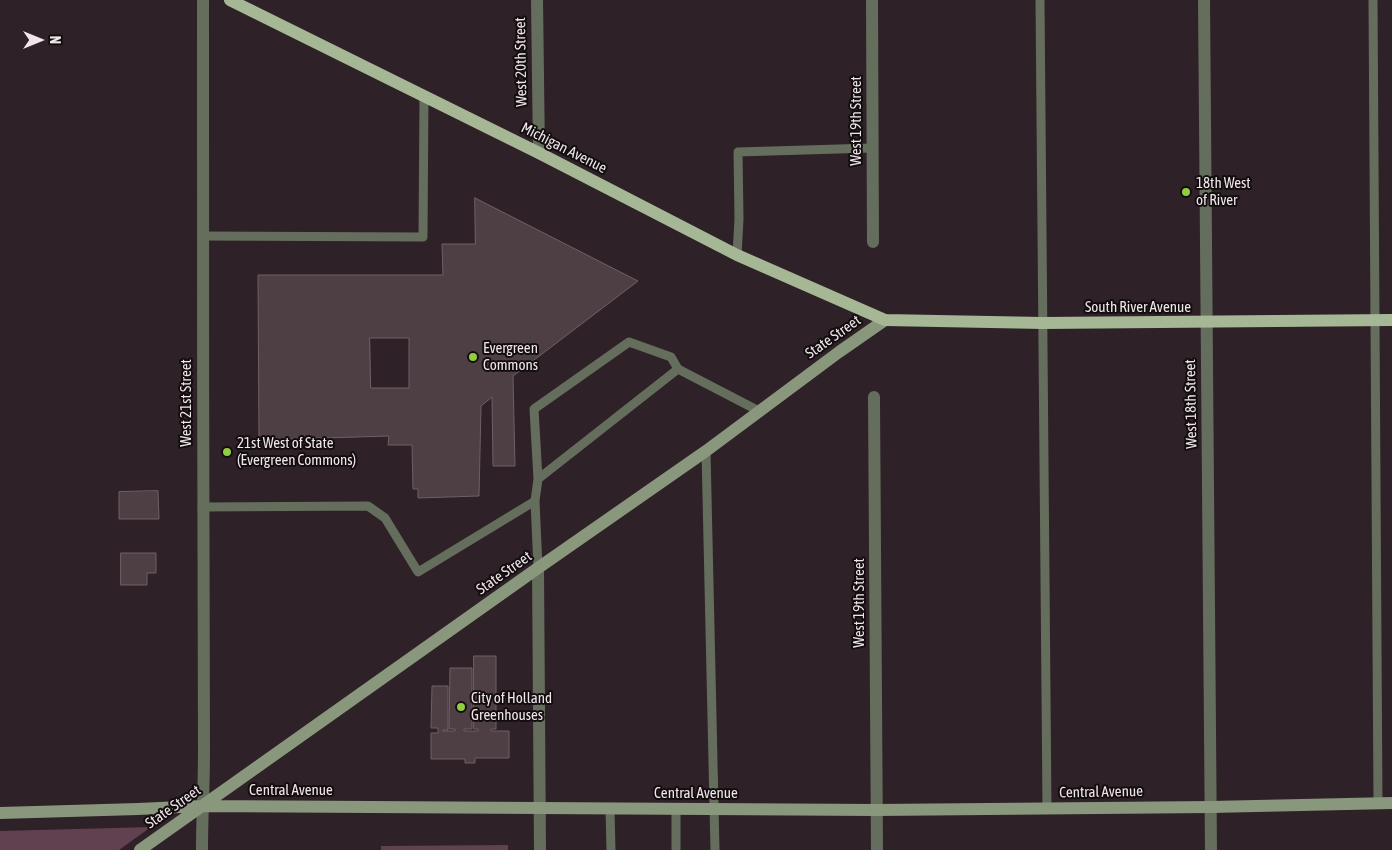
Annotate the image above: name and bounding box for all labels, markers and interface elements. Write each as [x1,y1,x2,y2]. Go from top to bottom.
north arrow [15,15,65,65]
street label: West 20th Street [511,17,531,107]
text: N [47,36,63,44]
street label: West 19th Street [847,76,865,166]
street label: Michigan Avenue [518,119,610,177]
place label: 18th West of River [1196,174,1251,209]
marker: 18th West of River [1180,186,1192,198]
street label: South River Avenue [1085,298,1191,316]
street label: State Street [802,311,864,363]
place label: Evergreen Commons [483,339,538,374]
marker: Evergreen Commons [467,351,479,363]
street label: West 21st Street [177,359,195,447]
street label: West 18th Street [1181,359,1201,449]
place label: 21st West of State (Evergreen Commons) [237,434,356,469]
marker: 21st West of State (Evergreen Commons) [221,446,233,458]
street label: State Street [473,547,535,599]
street label: West 19th Street [850,558,868,648]
place label: City of Holland Greenhouses [471,689,552,724]
marker: City of Holland Greenhouses [455,701,467,713]
street label: State Street [142,781,204,833]
street label: Central Avenue [249,781,333,799]
street label: Central Avenue [1059,782,1143,802]
street label: Central Avenue [654,784,738,802]

